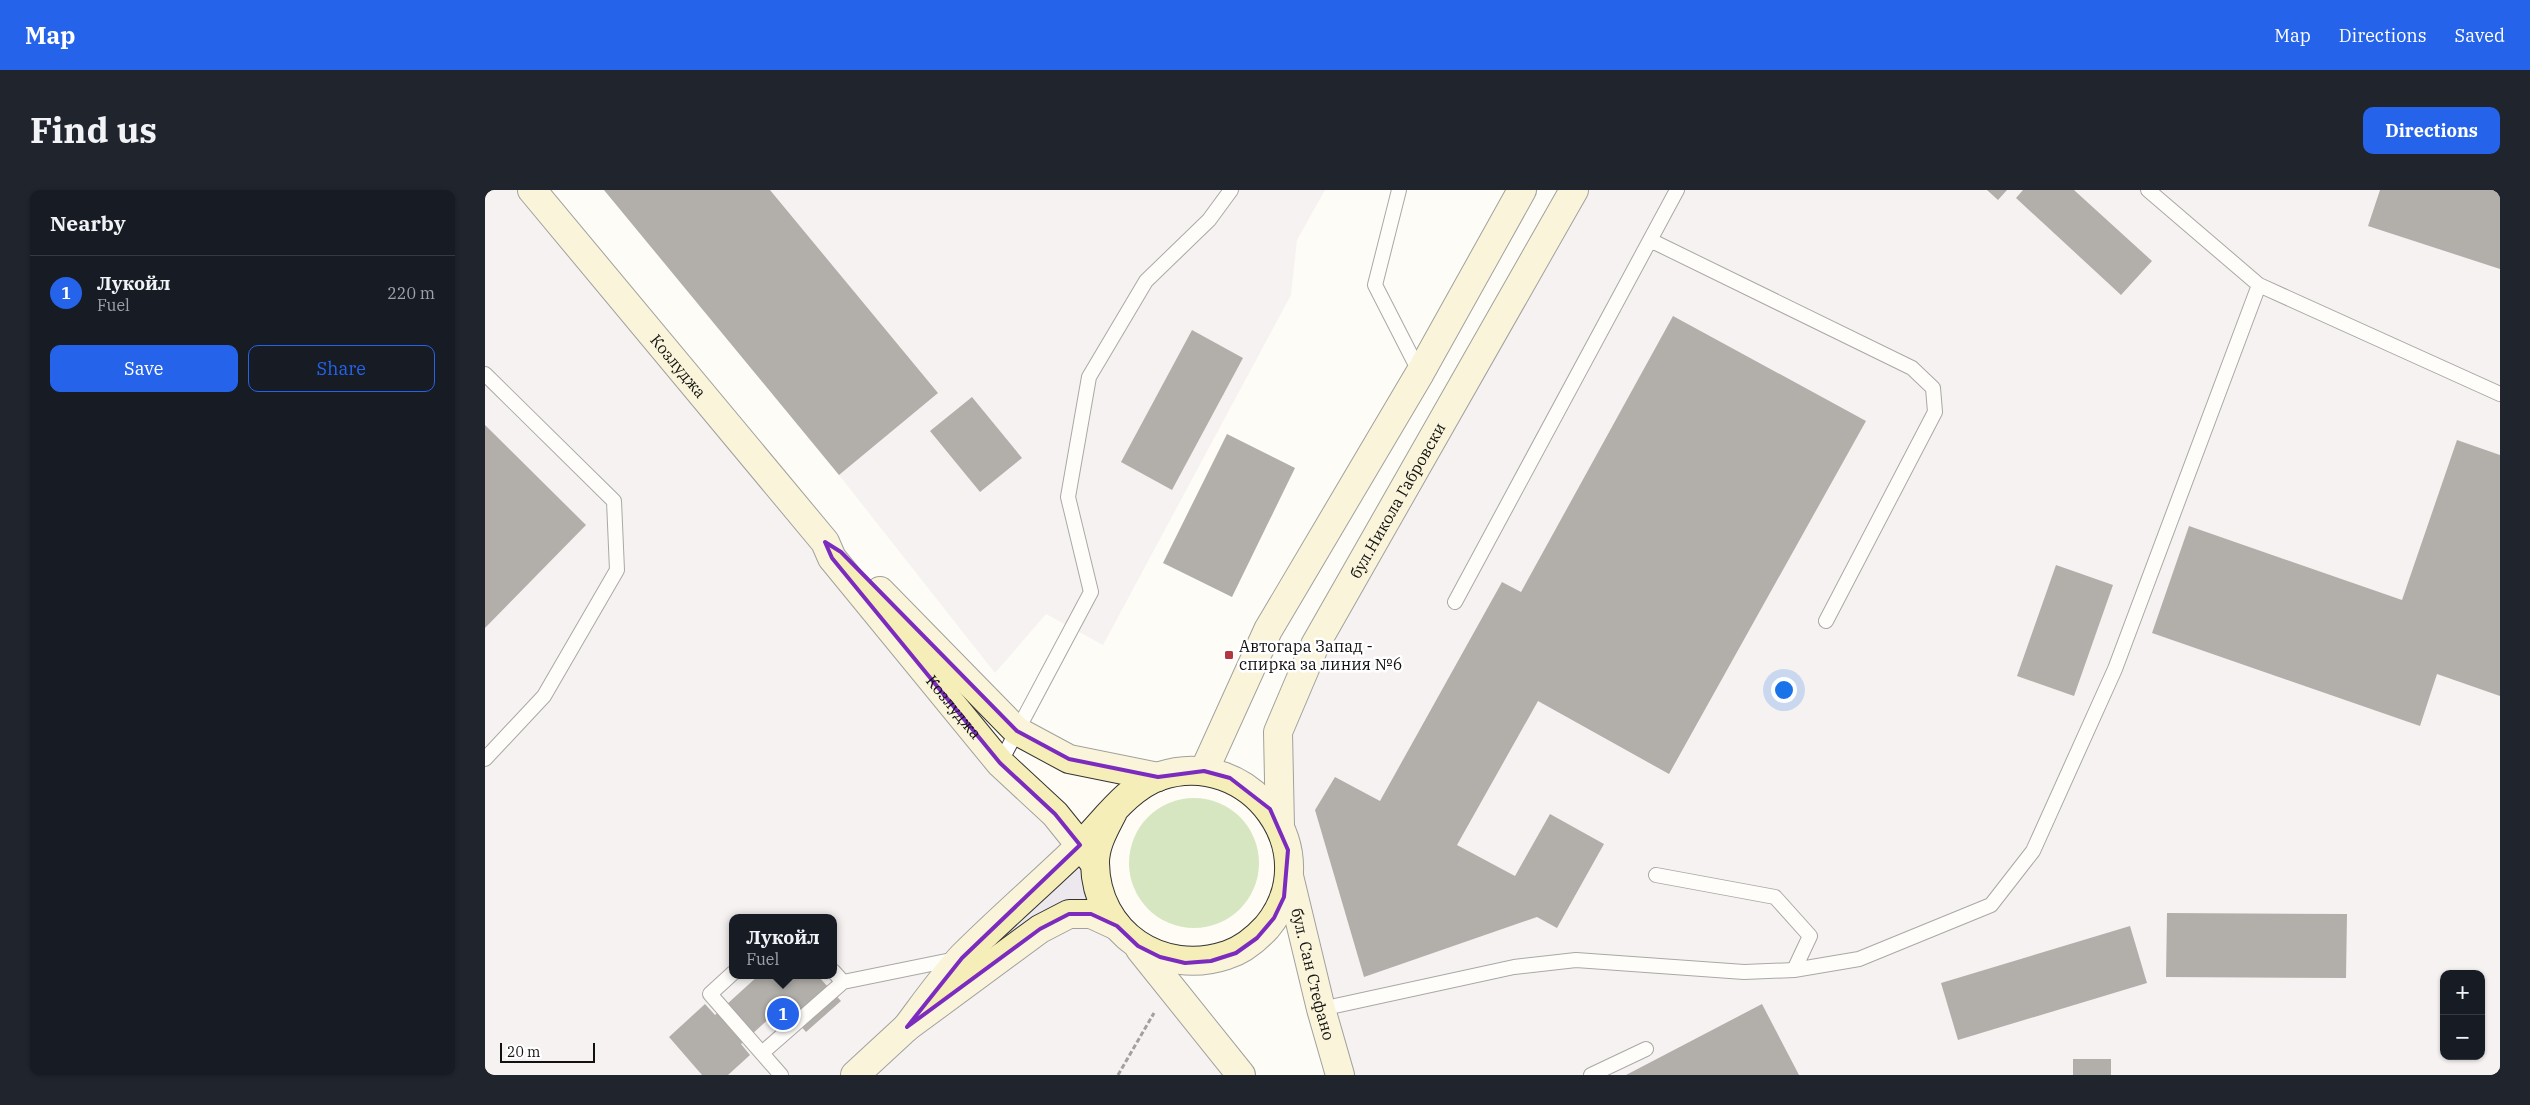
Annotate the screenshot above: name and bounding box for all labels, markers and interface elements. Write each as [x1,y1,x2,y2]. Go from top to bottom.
text: Map [25,19,75,51]
text: Map [2274,24,2311,47]
text: Directions [2339,24,2427,47]
text: Saved [2455,24,2505,47]
text: Find us [30,107,157,153]
button: Directions [2363,107,2500,154]
text: Nearby [50,209,126,237]
text: Лукойл [97,271,170,295]
text: 1 [61,283,71,303]
text: 220 m [387,283,435,303]
text: Fuel [97,295,130,315]
street label: Козлуджа [646,330,711,402]
button: Save [50,345,238,392]
button: Share [248,345,435,392]
street label: бул.Никола Габровски [1345,419,1450,582]
place label: Автогара Запад - спирка за линия №6 [1239,636,1402,674]
marker: Автогара Запад - спирка за линия №6 [1223,649,1235,661]
street label: Козлуджа [922,671,986,743]
your location [1771,677,1797,703]
street label: бул. Сан Стефано [1287,906,1339,1043]
popup [729,914,837,979]
text: Лукойл [746,925,820,949]
text: Fuel [746,949,779,969]
map controls [2440,970,2485,1060]
button: + [2440,970,2485,1015]
pin: 1 [767,995,799,1033]
button: − [2440,1015,2485,1060]
scale bar [500,1040,595,1063]
text: 20 m [507,1043,540,1061]

